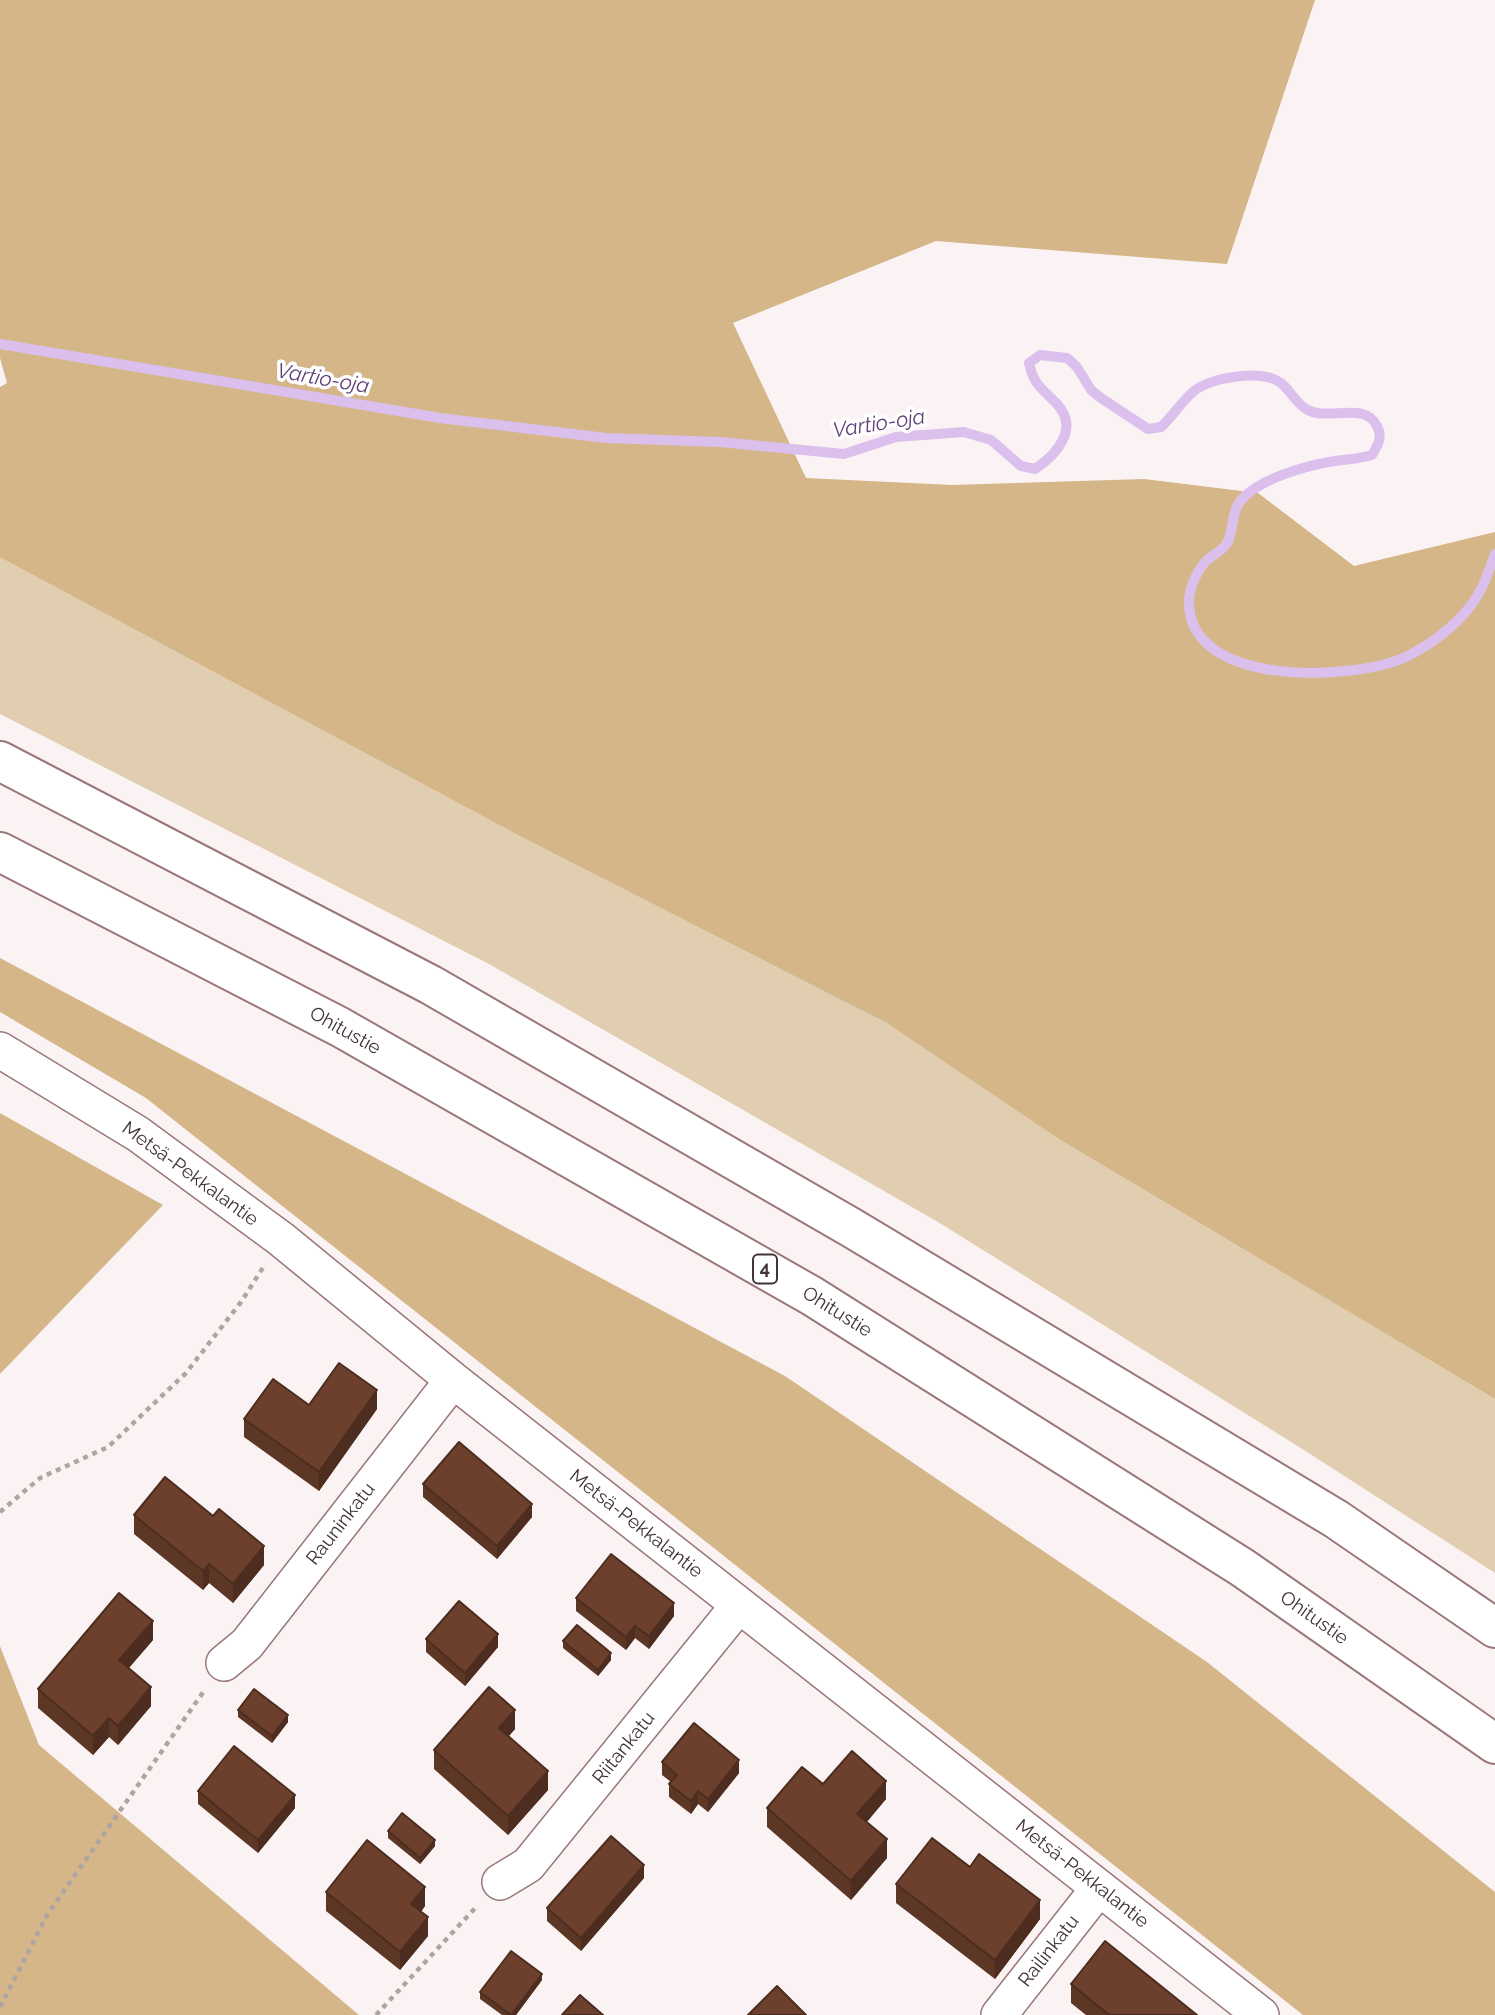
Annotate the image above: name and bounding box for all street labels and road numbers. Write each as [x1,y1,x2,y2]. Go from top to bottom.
street label: Ohitustie [305,1002,385,1060]
street label: Metsä-Pekkalantie [117,1117,263,1231]
road number: 4 [753,1254,777,1284]
street label: Ohitustie [798,1282,876,1342]
street label: Metsä-Pekkalantie [565,1465,707,1583]
street label: Rauninkatu [302,1478,380,1570]
street label: Ohitustie [1276,1586,1352,1650]
street label: Riitankatu [588,1707,660,1789]
street label: Metsä-Pekkalantie [1011,1815,1153,1933]
street label: Railinkatu [1014,1910,1084,1992]

